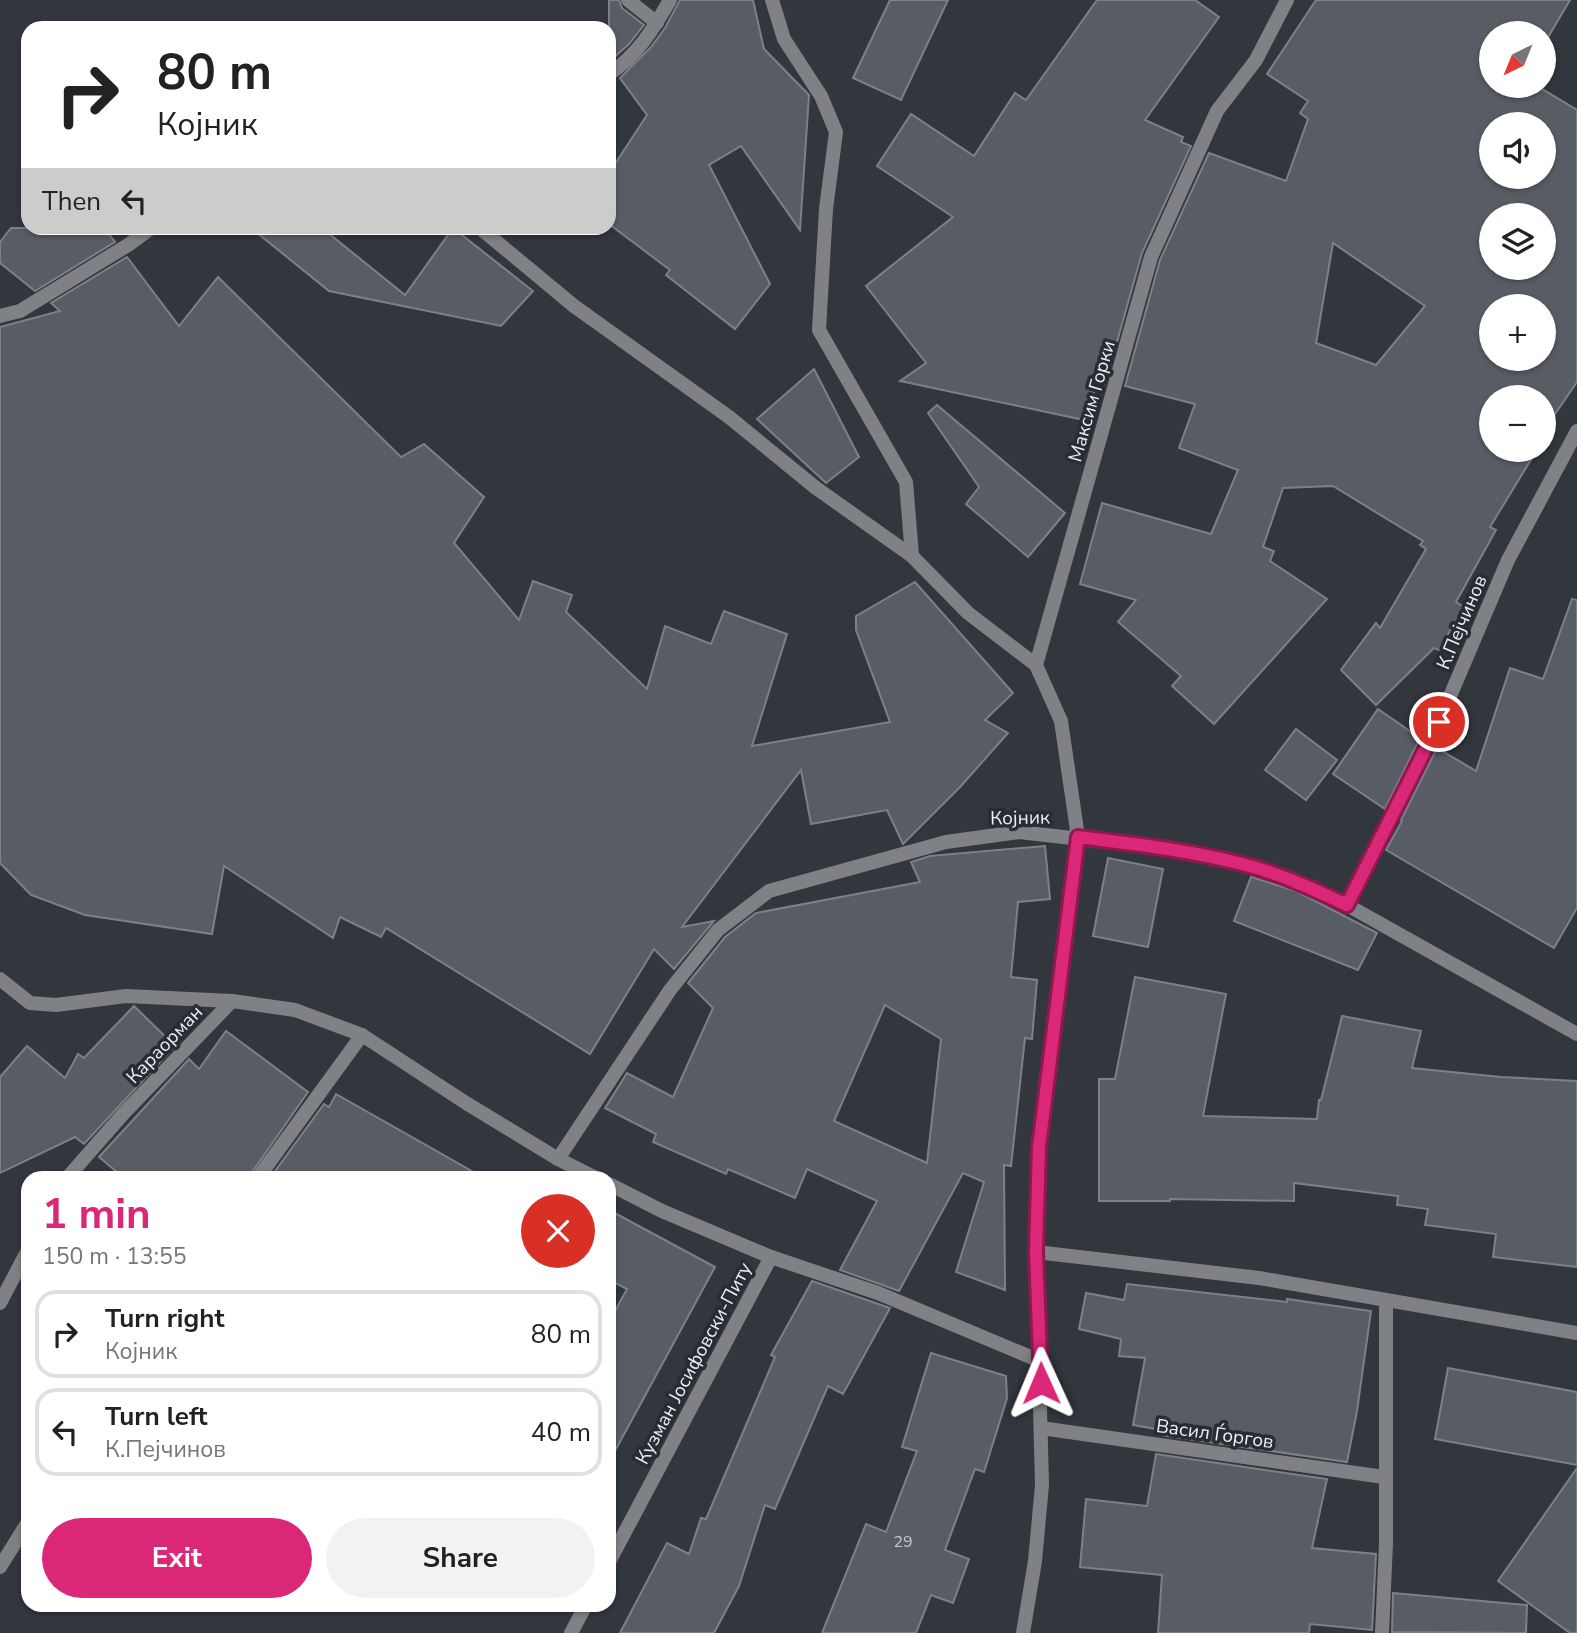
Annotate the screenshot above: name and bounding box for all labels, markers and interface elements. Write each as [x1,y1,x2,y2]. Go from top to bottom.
north arrow [1479,21,1556,98]
map controls [1479,21,1556,462]
text: 80 m [157,39,272,106]
icon: right [42,49,133,140]
text: Којник [157,103,258,146]
button: sound [1479,112,1556,189]
icon: left [115,182,153,220]
text: Then [42,184,101,219]
button: layers [1479,203,1556,280]
button: + [1479,294,1556,371]
street label: Максим Горки [1062,338,1122,465]
button: − [1479,385,1556,462]
street label: К.Пејчинов [1430,571,1493,673]
pin [1409,692,1469,752]
icon: arrive [1420,703,1458,741]
street label: Којник [990,804,1050,832]
street label: Караорман [121,1000,209,1090]
text: 1 min [42,1186,151,1243]
button: close [521,1194,595,1268]
text: 150 m · 13:55 [42,1241,187,1272]
street label: Кузман Јосифовски-Питу [630,1258,758,1469]
text: Turn right [105,1301,224,1336]
icon: right [46,1315,84,1353]
text: 80 m [531,1317,591,1352]
text: Којник [105,1336,177,1367]
position arrow [1004,1346,1078,1420]
text: Turn left [105,1399,208,1434]
icon: left [46,1413,84,1451]
street label: Васил Ѓоргов [1154,1413,1275,1455]
text: 40 m [531,1415,591,1450]
text: К.Пејчинов [105,1434,226,1465]
button: Exit [42,1518,312,1598]
button: Share [326,1518,595,1598]
house number: 29 [893,1531,913,1553]

